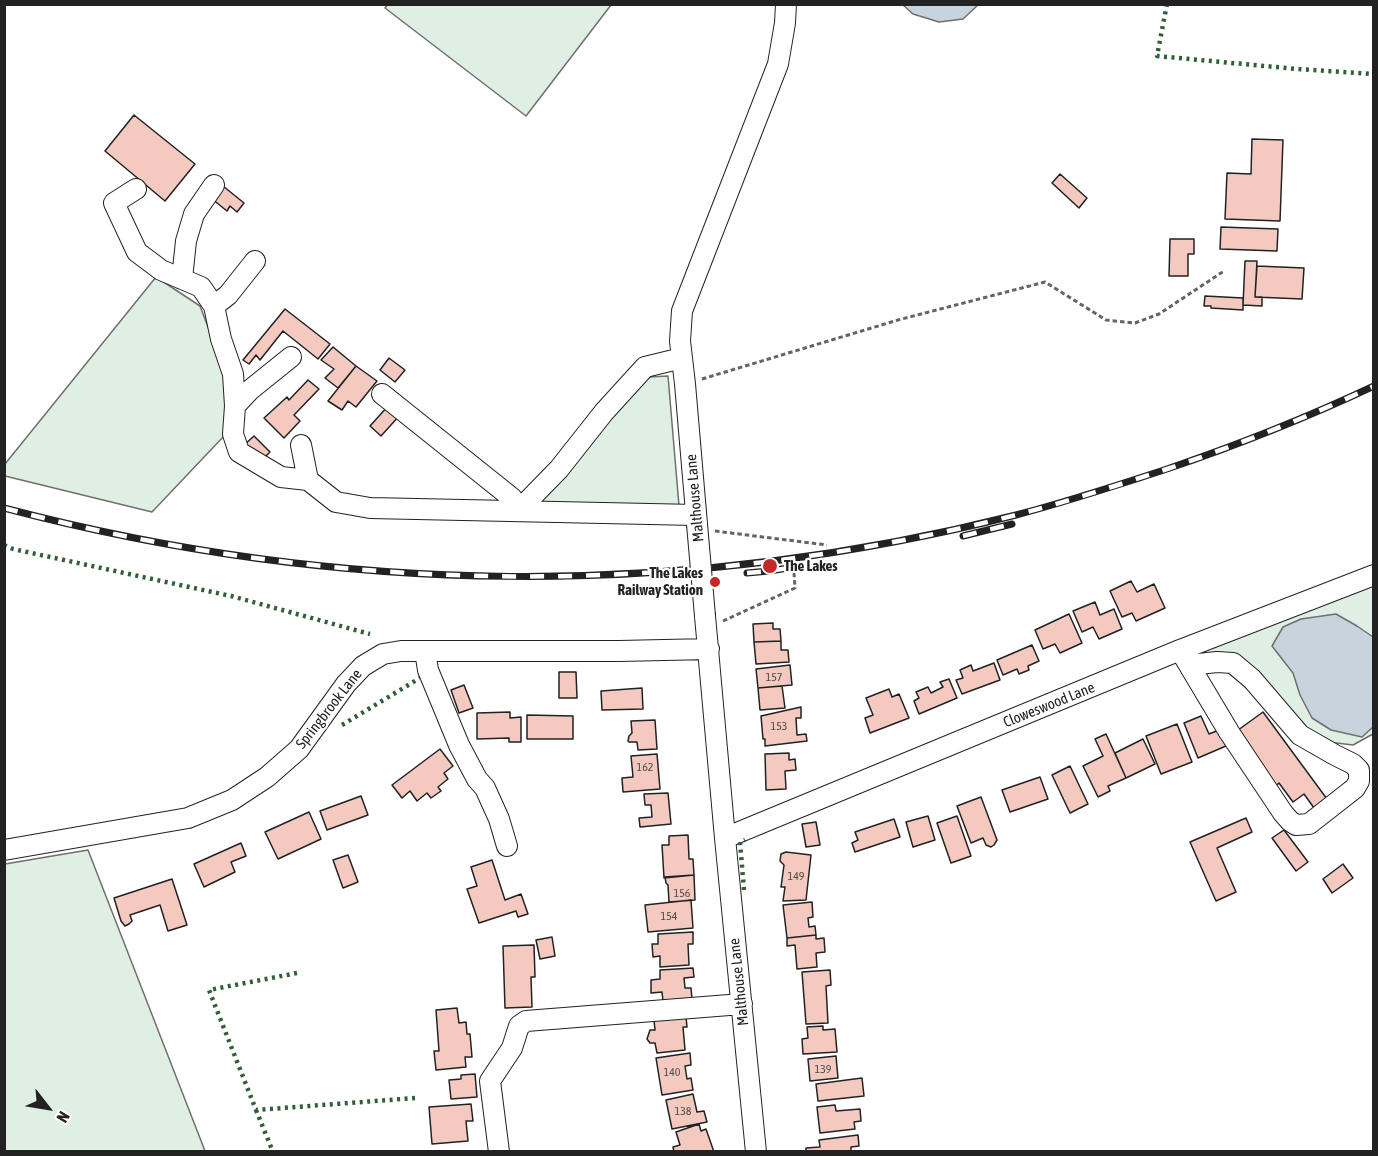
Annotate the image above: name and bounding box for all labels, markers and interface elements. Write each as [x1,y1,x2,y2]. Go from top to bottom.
street label: Malthouse Lane [682,453,708,543]
marker: The Lakes [761,557,779,575]
place label: The Lakes [784,557,838,575]
place label: The Lakes Railway Station [618,564,703,599]
marker: The Lakes Railway Station [708,575,722,589]
street label: Springbrook Lane [292,666,366,752]
house number: 157 [766,670,782,684]
street label: Cloweswood Lane [1001,678,1097,732]
house number: 153 [771,719,787,733]
house number: 162 [637,760,653,774]
house number: 149 [788,869,804,883]
house number: 156 [674,886,690,900]
house number: 154 [661,909,677,923]
street label: Malthouse Lane [725,937,753,1027]
house number: 139 [815,1062,831,1076]
house number: 140 [664,1065,680,1079]
north arrow [18,1078,78,1138]
house number: 138 [675,1104,691,1118]
text: N [53,1109,74,1126]

